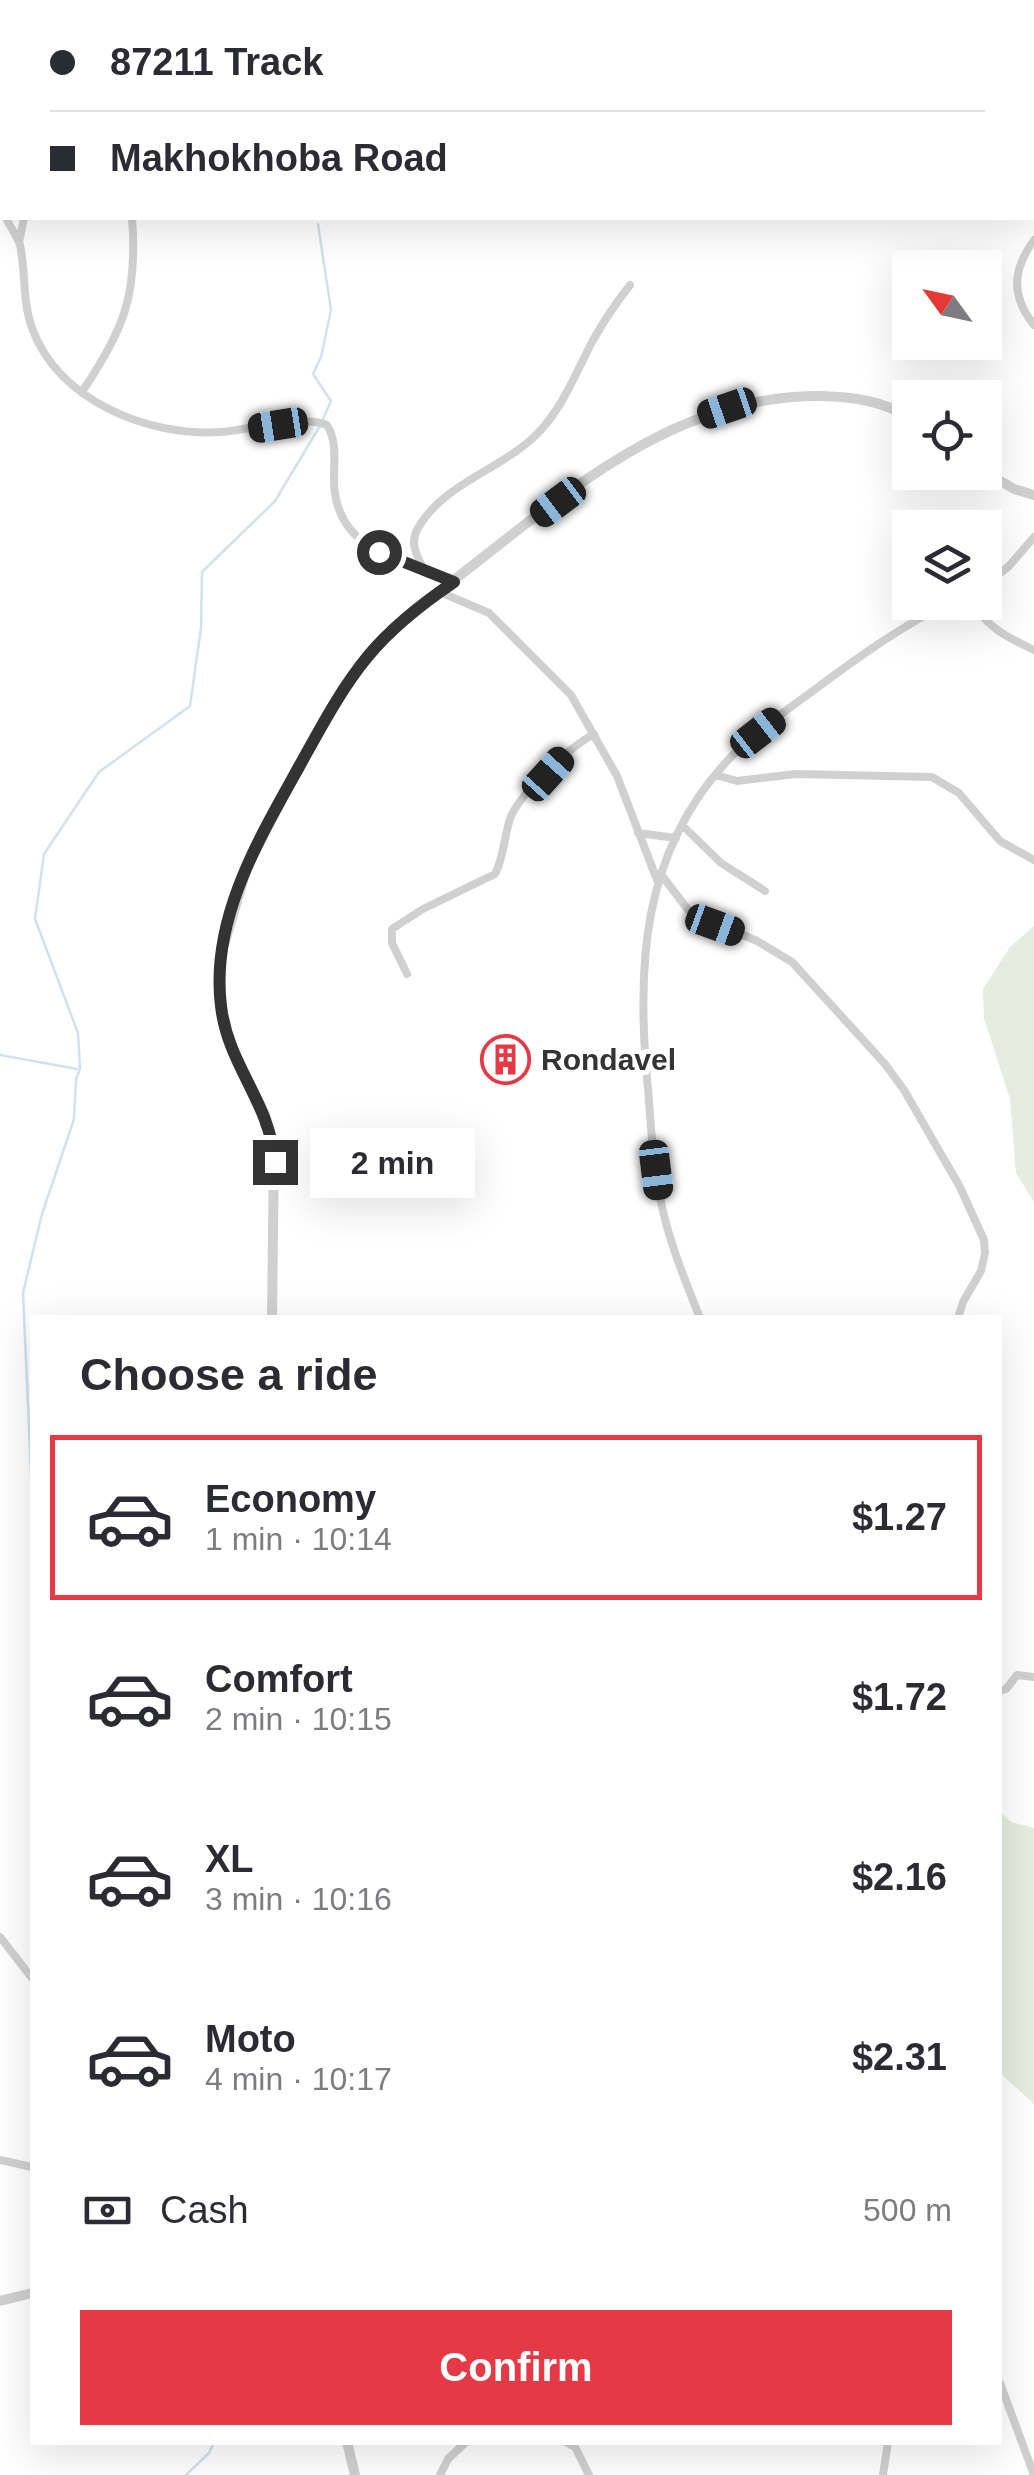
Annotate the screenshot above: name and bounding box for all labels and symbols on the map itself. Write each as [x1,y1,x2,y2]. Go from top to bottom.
north arrow [892,250,1002,360]
car [694,384,760,432]
car [246,405,310,445]
car [525,472,591,532]
route start [357,530,402,575]
car [725,703,791,763]
car [517,742,579,806]
car [682,901,748,949]
building icon: Rondavel [480,1033,532,1085]
place label: Rondavel [541,1043,676,1076]
callout: 2 min [310,1127,475,1197]
car [637,1138,675,1202]
route end [253,1140,298,1185]

